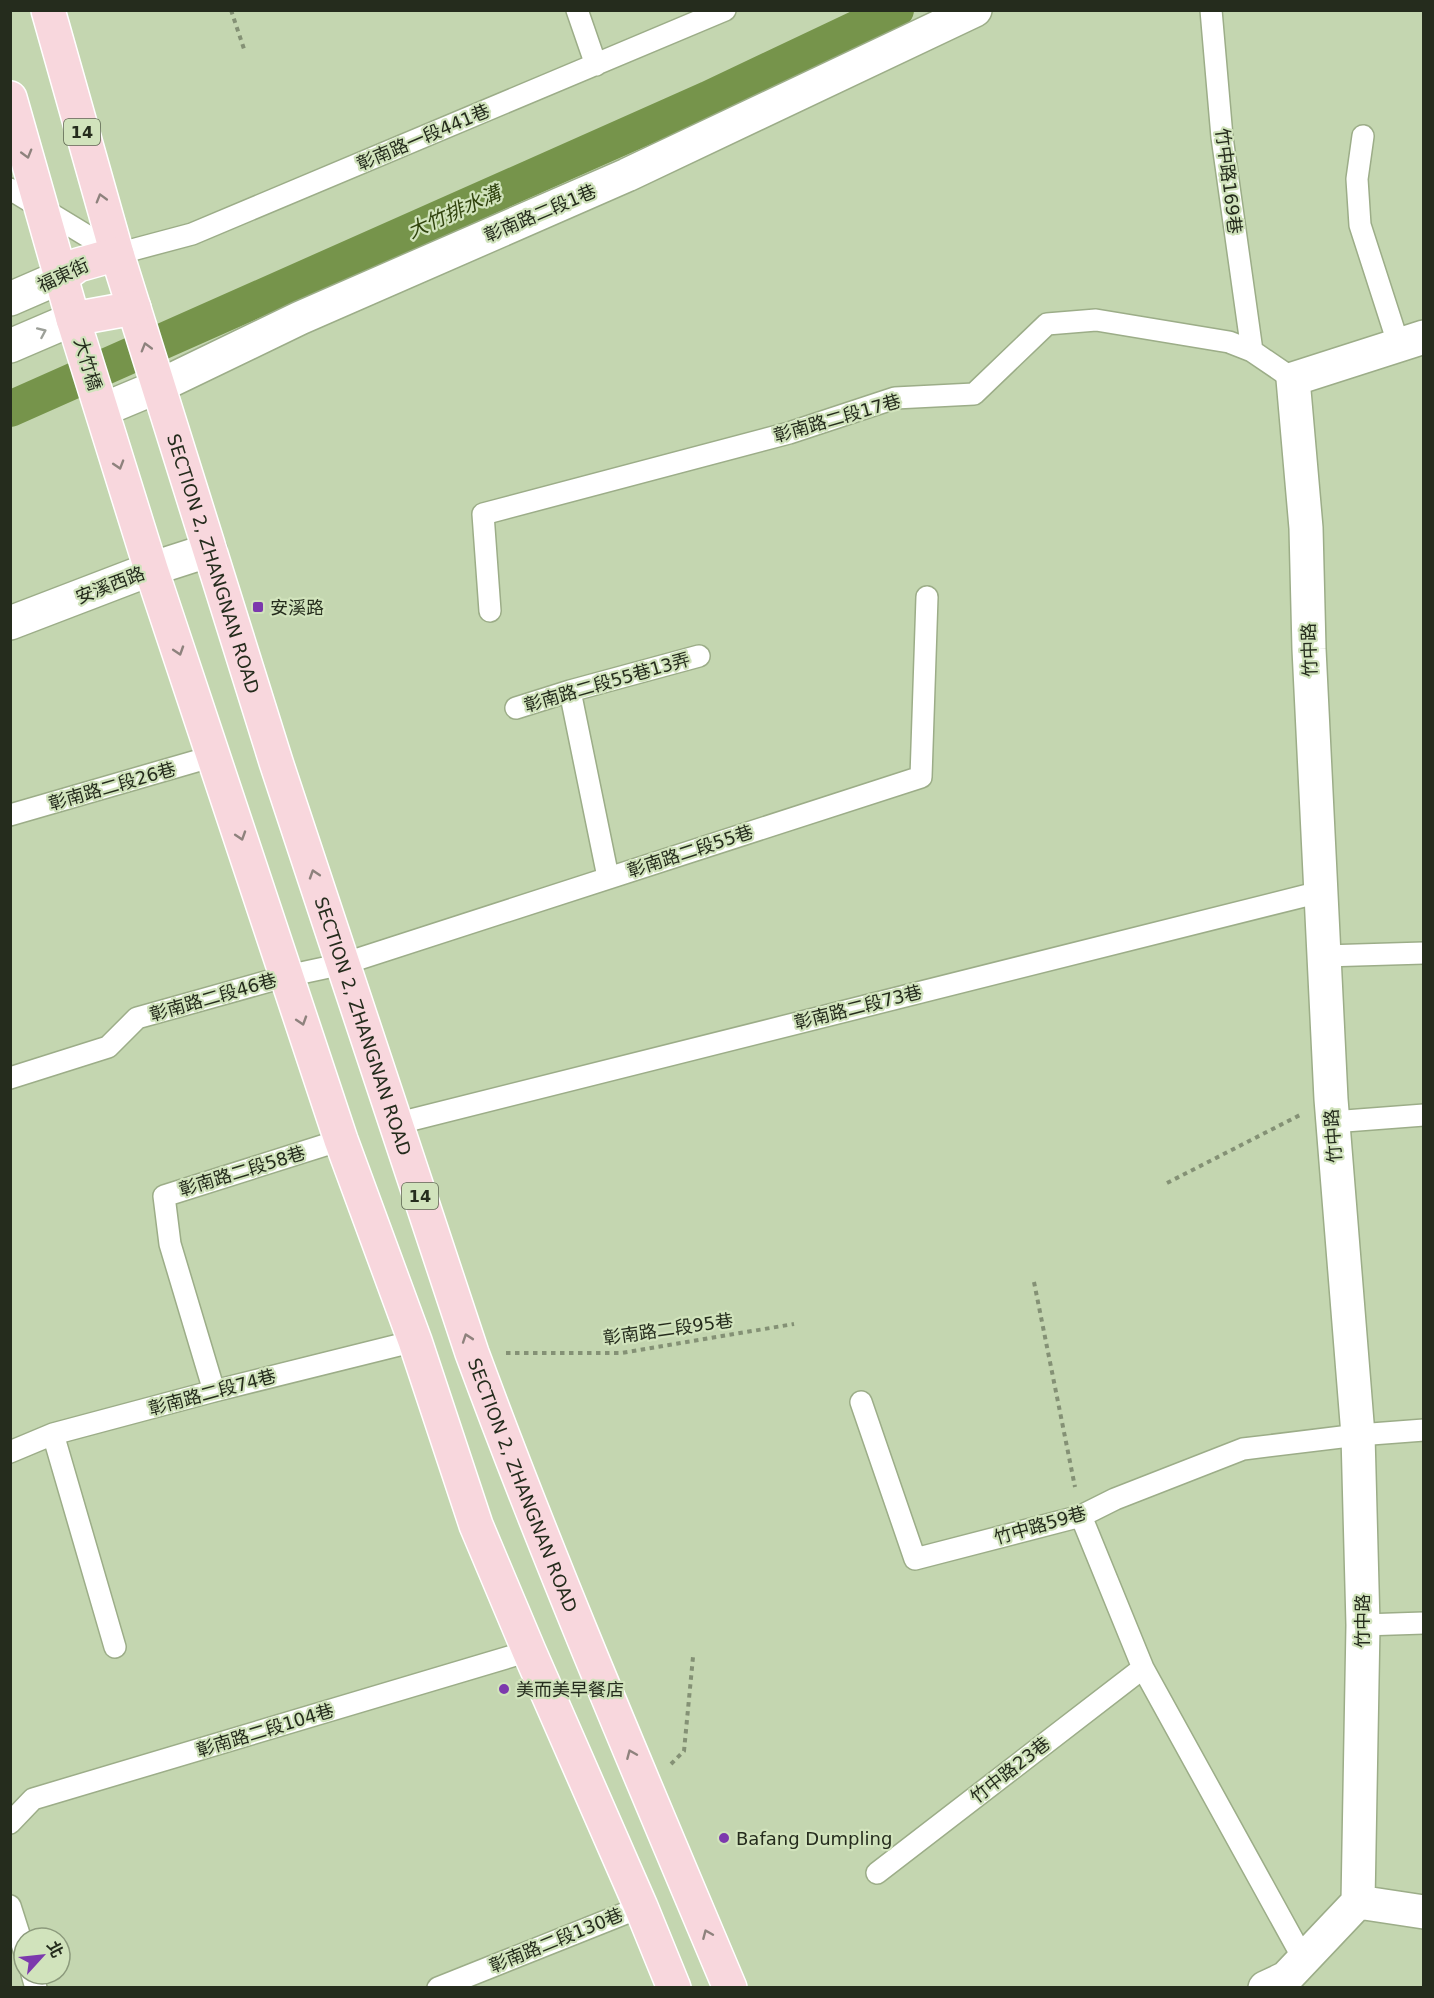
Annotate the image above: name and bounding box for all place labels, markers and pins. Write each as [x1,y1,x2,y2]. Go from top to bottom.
place label: 安溪路 [270,597,324,618]
marker: 安溪路 [251,600,265,614]
place label: 美而美早餐店 [516,1679,624,1700]
marker: 美而美早餐店 [497,1682,511,1696]
place label: Bafang Dumpling [736,1828,892,1849]
marker: Bafang Dumpling [717,1831,731,1845]

